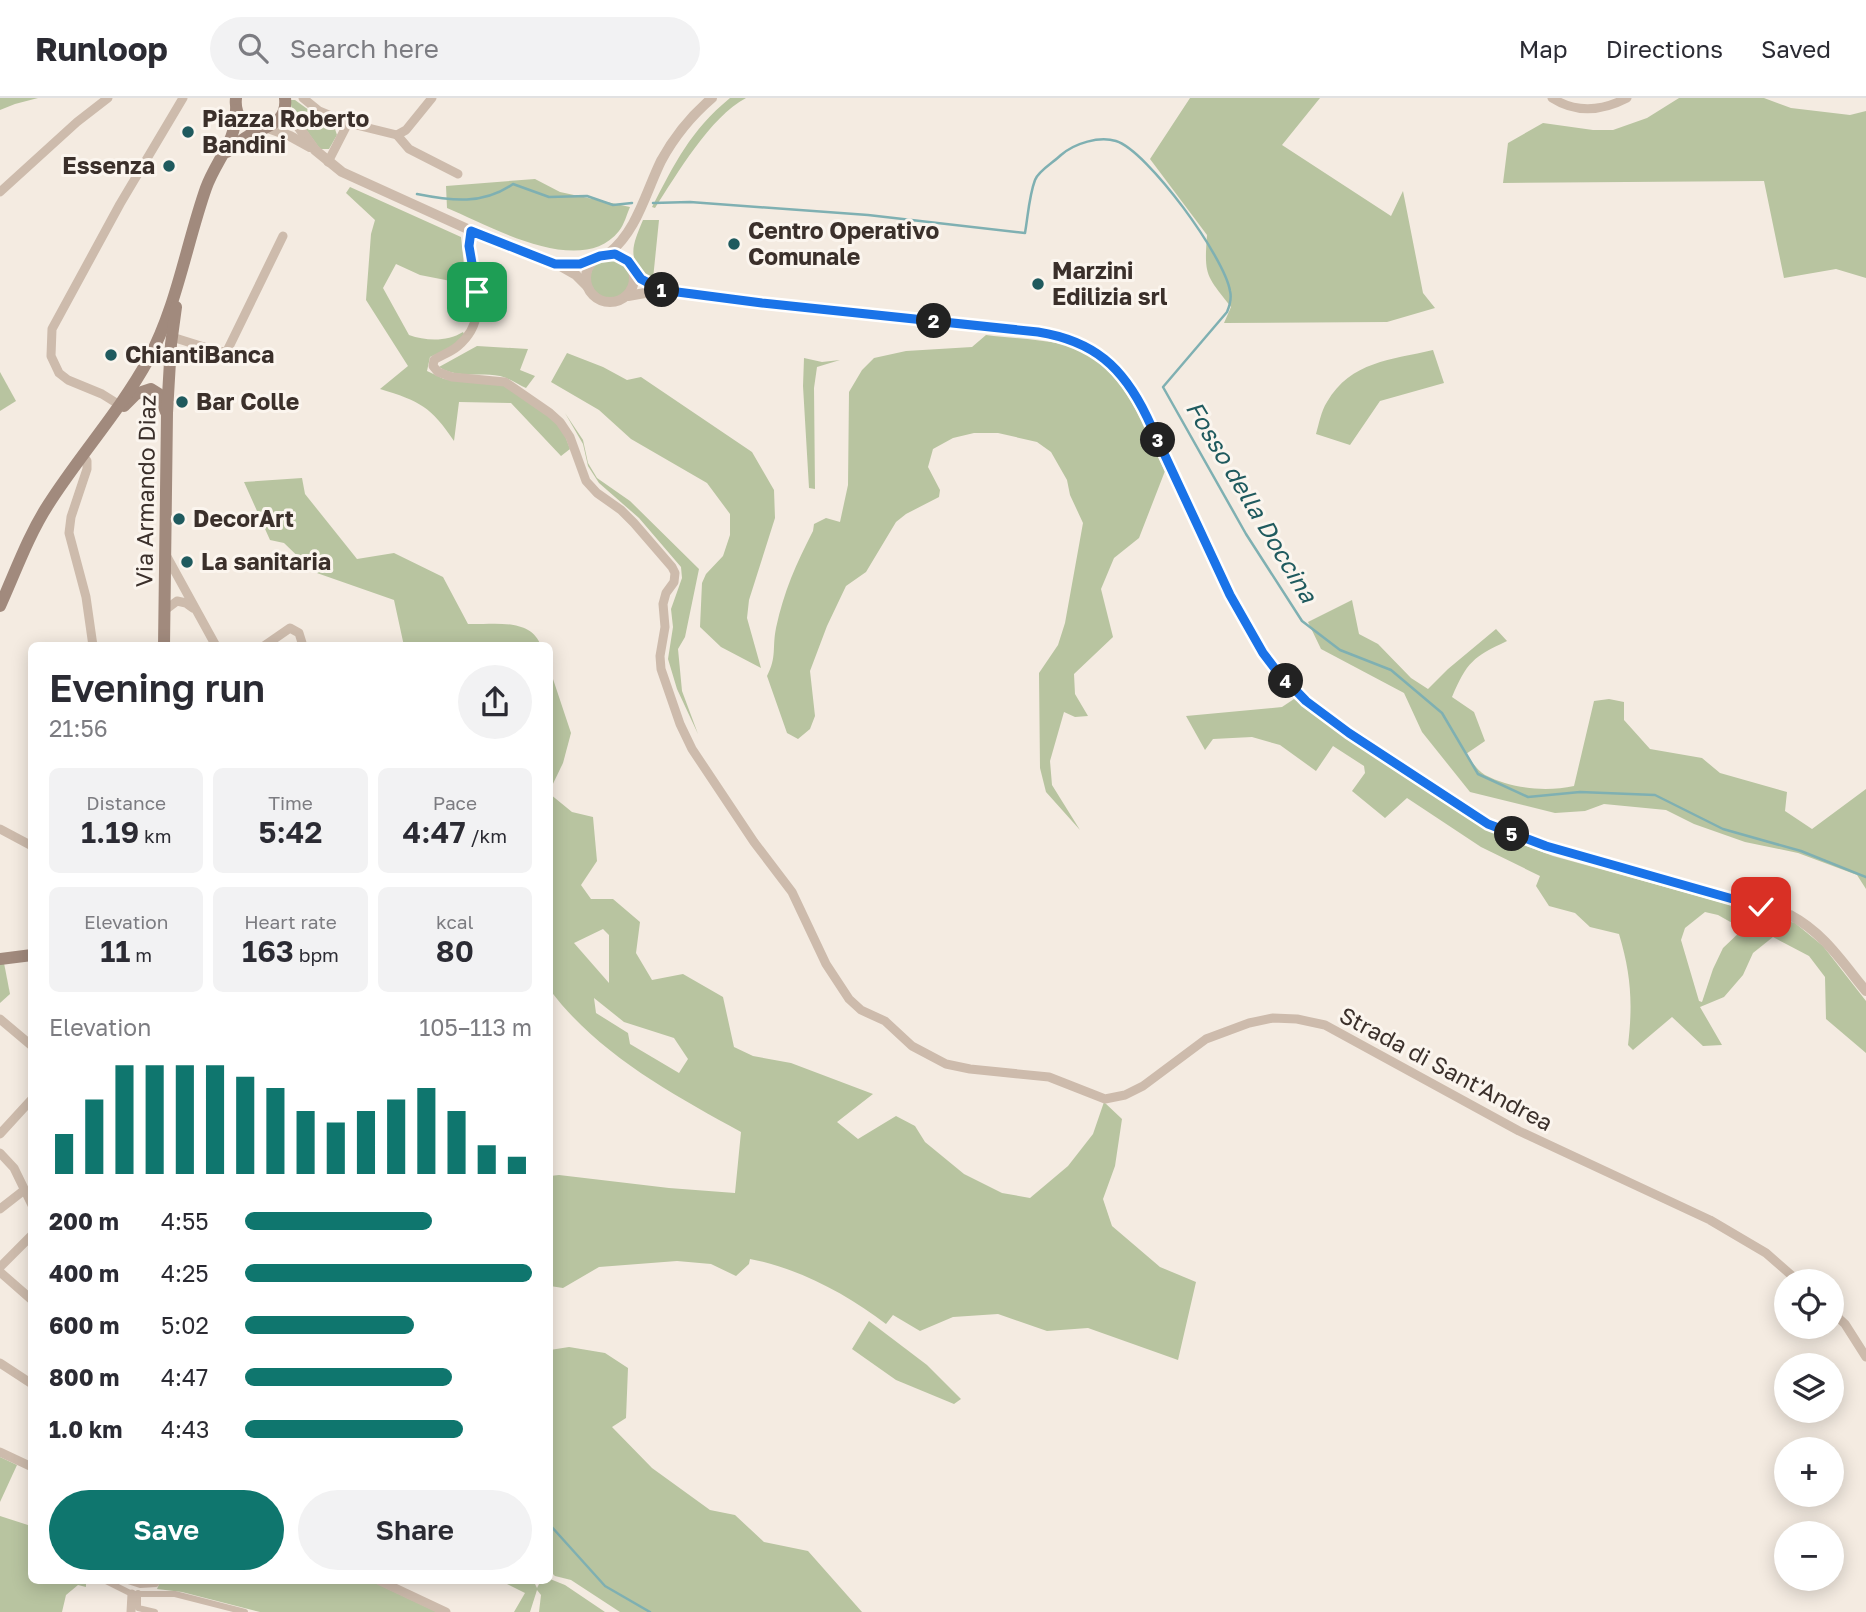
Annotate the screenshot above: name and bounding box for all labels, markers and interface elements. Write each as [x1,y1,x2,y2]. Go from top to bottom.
search box [210,17,700,80]
text: Runloop [35,29,168,68]
icon: search [234,29,272,67]
text: Search here [290,33,439,64]
text: Map [1519,34,1568,63]
text: Directions [1606,34,1723,63]
text: Saved [1761,34,1831,63]
place label: Piazza Roberto Bandini [202,104,370,158]
marker: Piazza Roberto Bandini [180,124,196,140]
place label: Essenza [62,151,155,179]
marker: Essenza [161,158,177,174]
place label: Centro Operativo Comunale [748,216,939,270]
marker: Centro Operativo Comunale [726,236,742,252]
place label: Marzini Edilizia srl [1052,256,1168,310]
pin [447,262,507,322]
pin: 1 [644,272,680,308]
icon: arrive [458,273,496,311]
marker: Marzini Edilizia srl [1030,276,1046,292]
text: 1 [657,278,666,301]
pin: 2 [916,304,951,339]
text: 2 [928,309,939,332]
place label: ChiantiBanca [125,340,274,368]
marker: ChiantiBanca [103,347,119,363]
place label: Bar Colle [196,387,299,415]
street label: Via Armando Diaz [129,394,161,588]
marker: Bar Colle [174,394,190,410]
water label: Fosso della Doccina [1181,395,1325,608]
pin: 3 [1140,422,1176,458]
text: 3 [1152,428,1163,451]
place label: DecorArt [193,504,294,532]
marker: DecorArt [171,511,187,527]
place label: La sanitaria [201,547,331,575]
marker: La sanitaria [179,554,195,570]
pin: 4 [1268,664,1304,698]
text: Evening run [49,665,265,710]
button: share [458,665,532,739]
text: 4 [1280,669,1291,692]
text: 21:56 [49,714,108,742]
text: Distance [86,791,166,814]
text: Time [268,791,313,814]
text: Pace [433,791,477,814]
text: 1.19 [81,814,139,850]
text: 5:42 [258,814,323,850]
text: 4:47 [403,814,466,850]
pin: 5 [1494,816,1530,852]
text: 5 [1506,822,1517,845]
text: km [139,824,171,847]
text: /km [466,824,507,847]
pin [1731,877,1791,937]
icon: check [1742,888,1780,926]
text: Elevation [84,910,168,933]
text: Heart rate [244,910,337,933]
text: kcal [436,910,474,933]
text: 11 [100,933,131,969]
text: 163 [242,933,294,969]
text: 80 [436,933,474,969]
text: m [131,943,152,966]
text: bpm [294,943,339,966]
street label: Strada di Sant'Andrea [1335,1000,1558,1136]
text: Elevation [49,1013,151,1041]
text: 105–113 m [419,1013,532,1041]
text: 200 m [49,1207,119,1235]
text: 4:55 [161,1207,209,1235]
text: 400 m [49,1259,119,1287]
text: 4:25 [161,1259,209,1287]
map controls [1774,1269,1844,1591]
button: locate [1774,1269,1844,1339]
text: 600 m [49,1311,119,1339]
text: 5:02 [161,1311,209,1339]
button: layers [1774,1353,1844,1423]
text: 800 m [49,1363,120,1391]
text: 4:47 [161,1363,208,1391]
text: 1.0 km [49,1415,122,1443]
text: 4:43 [161,1415,209,1443]
button: + [1774,1437,1844,1507]
button: Save [49,1490,284,1570]
button: Share [298,1490,532,1570]
button: − [1774,1521,1844,1591]

